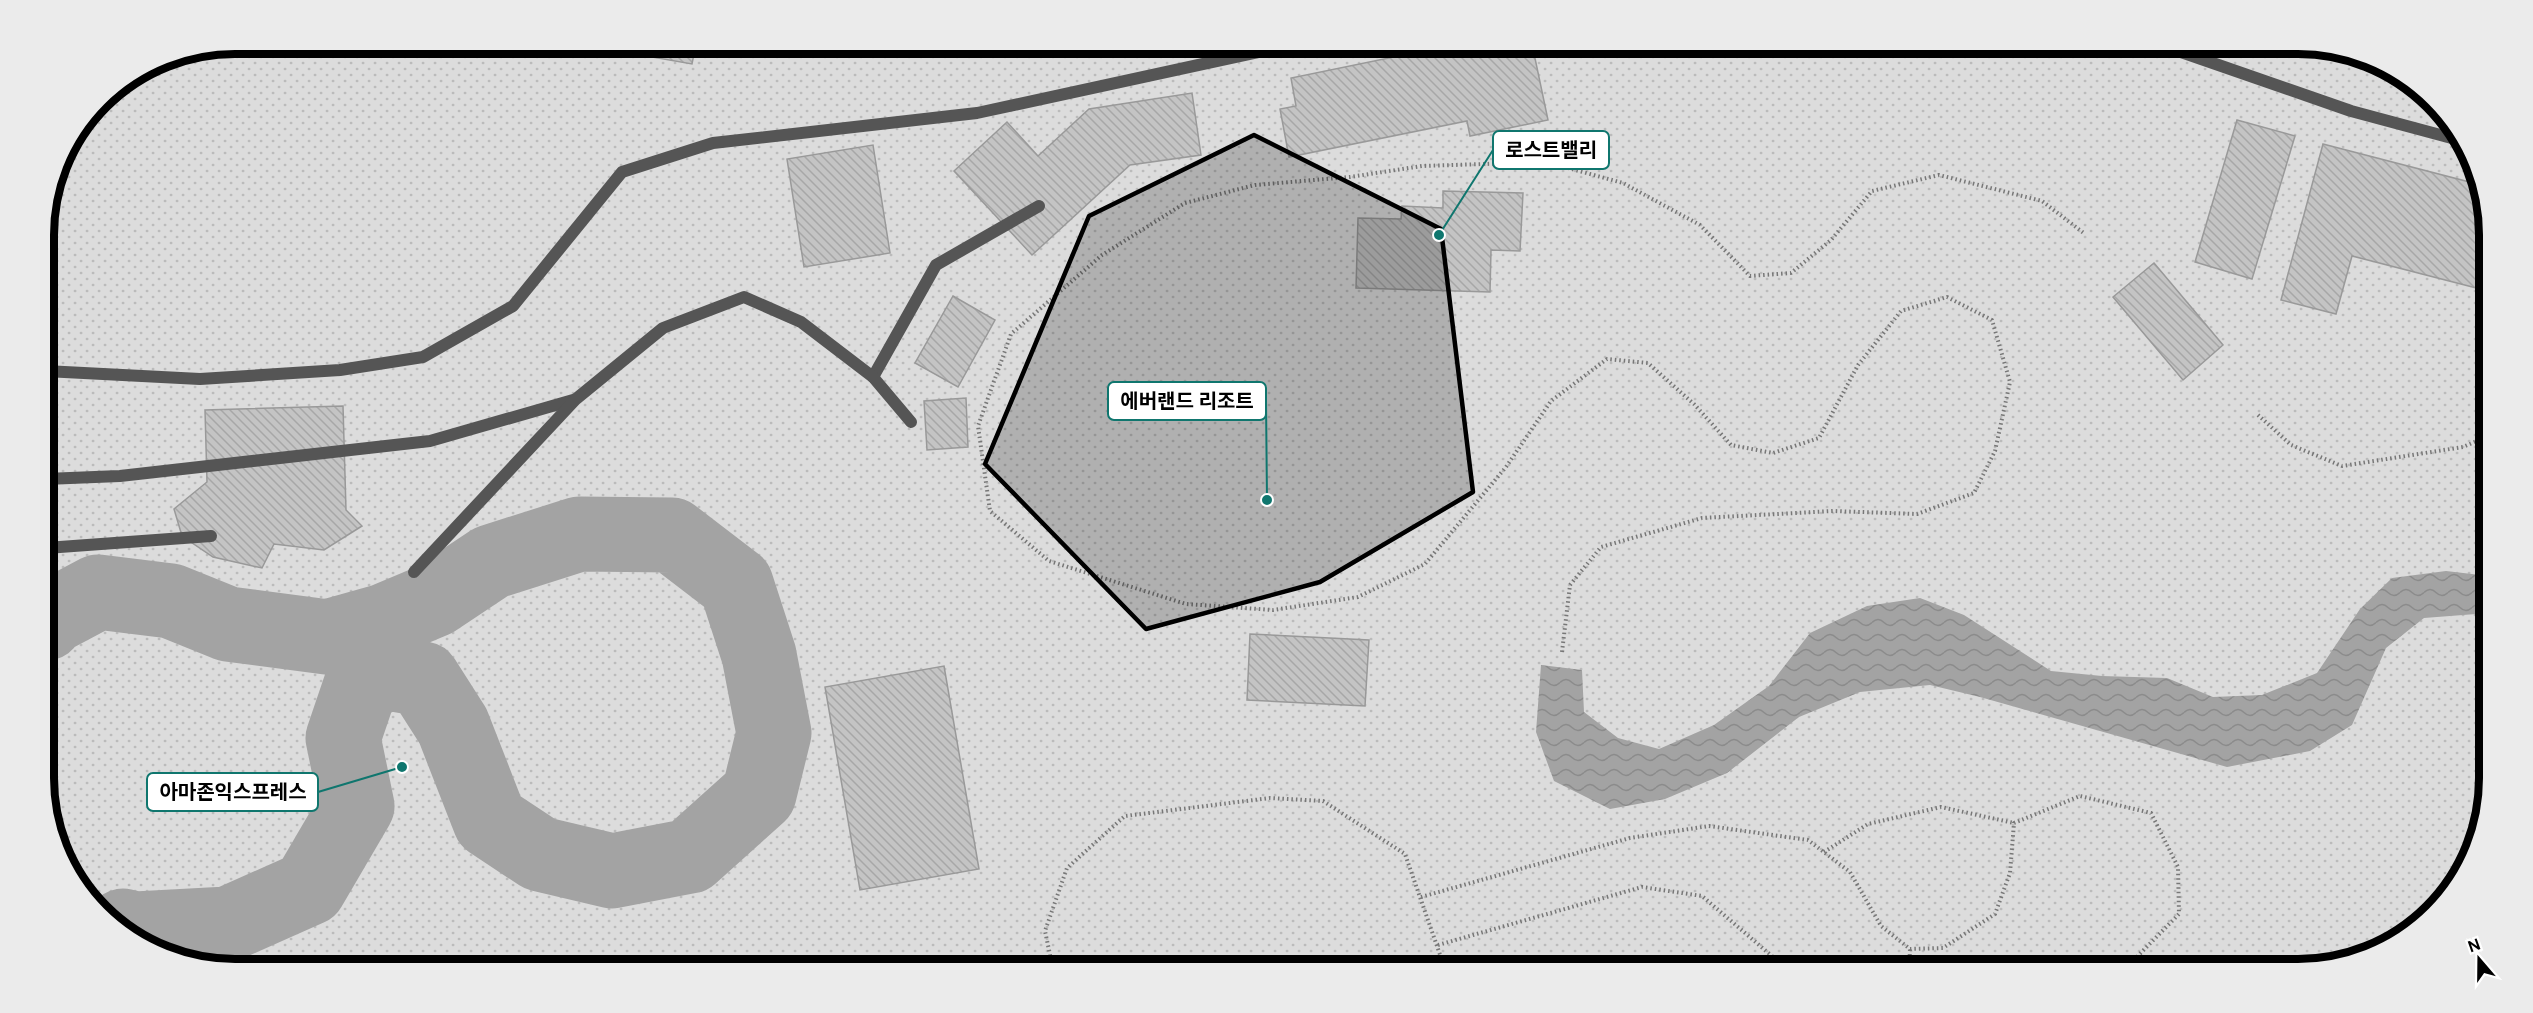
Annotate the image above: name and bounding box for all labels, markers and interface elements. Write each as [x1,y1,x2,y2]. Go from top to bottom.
callout: 로스트밸리 [1493,131,1609,169]
text: 로스트밸리 [1505,137,1597,163]
callout: 에버랜드 리조트 [1108,382,1266,420]
text: 에버랜드 리조트 [1120,388,1254,414]
callout: 아마존익스프레스 [147,773,318,811]
text: 아마존익스프레스 [159,779,307,805]
north arrow [2449,929,2509,989]
text: N [2465,934,2483,957]

